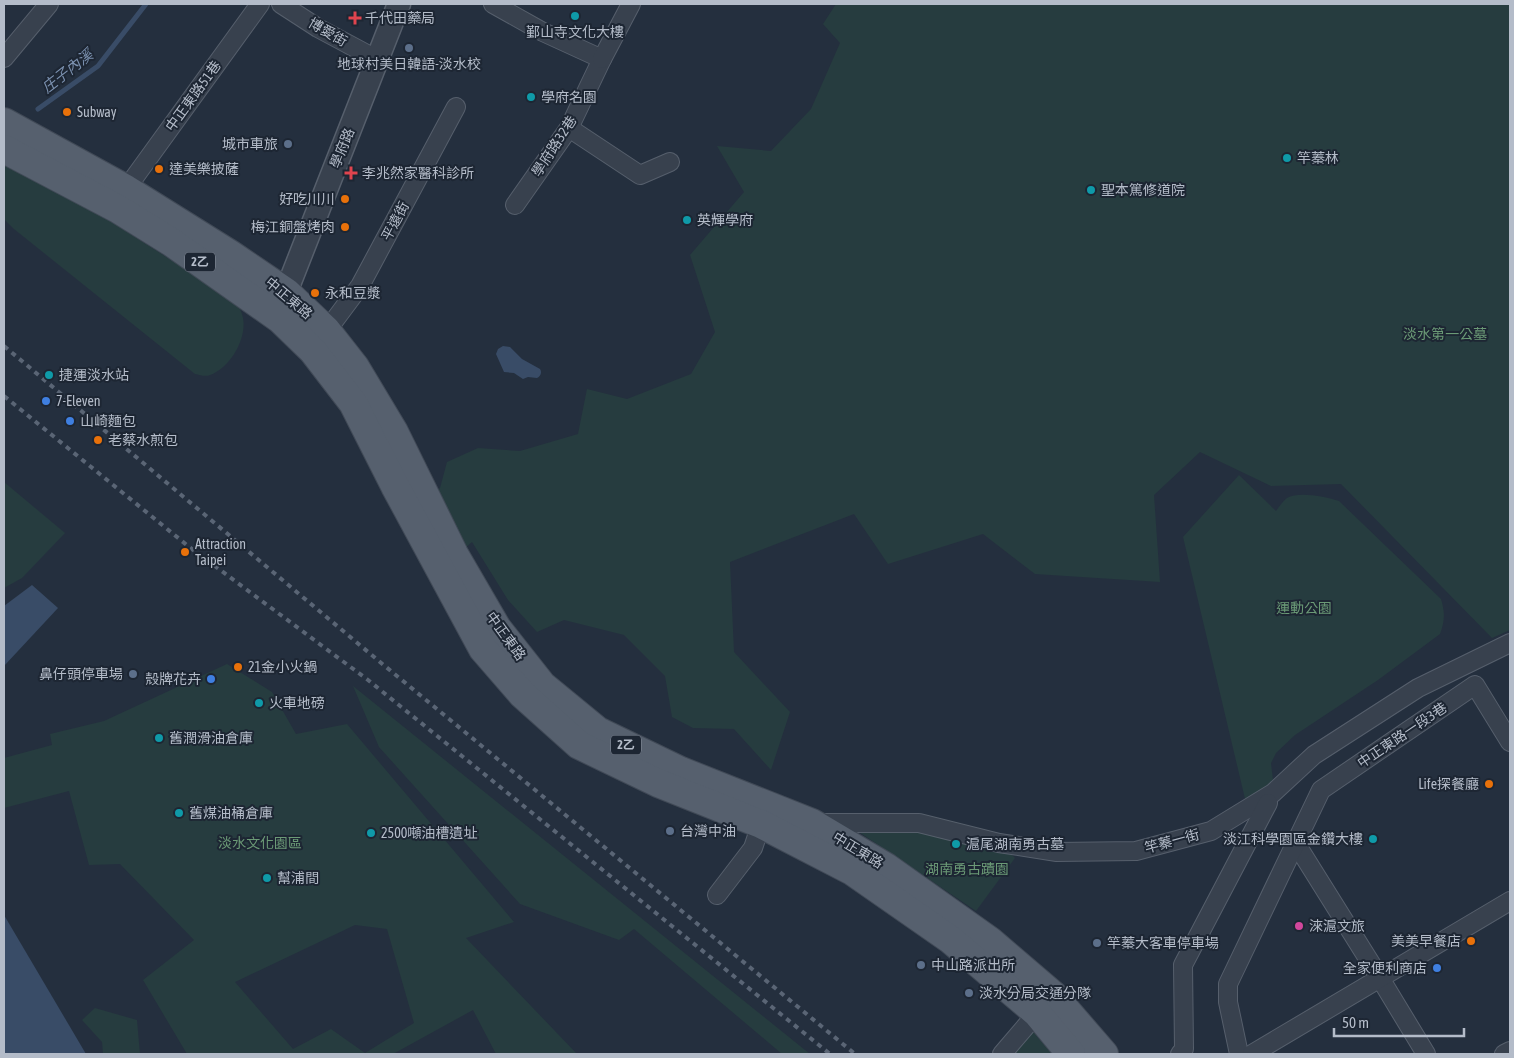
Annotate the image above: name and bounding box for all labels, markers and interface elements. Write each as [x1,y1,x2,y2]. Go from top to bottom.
place label: 千代田藥局 [365,10,435,26]
marker: 鄞山寺文化大樓 [569,10,581,22]
marker: 千代田藥局 [349,12,361,24]
street label: 博愛街 [306,15,350,49]
place label: 鄞山寺文化大樓 [526,24,624,40]
marker: 地球村美日韓語-淡水校 [403,42,415,54]
water label: 庄子內溪 [38,45,97,96]
place label: 地球村美日韓語-淡水校 [337,56,481,72]
street label: 中正東路51巷 [162,58,224,134]
place label: 學府名園 [541,89,597,105]
marker: 學府名園 [525,91,537,103]
place label: Subway [77,104,117,120]
marker: Subway [61,106,73,118]
street label: 學府路32巷 [528,113,580,179]
street label: 學府路 [327,126,357,170]
place label: 城市車旅 [222,136,278,152]
marker: 城市車旅 [282,138,294,150]
place label: 竿蓁林 [1297,150,1339,166]
marker: 竿蓁林 [1281,152,1293,164]
place label: 達美樂披薩 [169,161,239,177]
marker: 達美樂披薩 [153,163,165,175]
place label: 李兆然家醫科診所 [362,165,474,181]
marker: 李兆然家醫科診所 [344,166,358,180]
place label: 聖本篤修道院 [1101,182,1185,198]
marker: 聖本篤修道院 [1085,184,1097,196]
place label: 好吃川川 [279,191,335,207]
marker: 好吃川川 [339,193,351,205]
street label: 平遠街 [378,199,412,243]
place label: 英輝學府 [697,212,753,228]
marker: 英輝學府 [681,214,693,226]
place label: 梅江銅盤烤肉 [251,219,335,235]
marker: 梅江銅盤烤肉 [339,221,351,233]
road number: 2乙 [185,252,215,272]
street label: 中正東路 [262,274,316,322]
place label: 永和豆漿 [325,285,381,301]
marker: 永和豆漿 [309,287,321,299]
park label: 淡水第一公墓 [1403,326,1487,342]
place label: 捷運淡水站 [59,367,129,383]
marker: 捷運淡水站 [43,369,55,381]
place label: 7-Eleven [56,393,101,409]
marker: 7-Eleven [40,395,52,407]
place label: 山崎麵包 [80,413,136,429]
marker: 山崎麵包 [64,415,76,427]
place label: 老蔡水煎包 [108,432,178,448]
marker: 老蔡水煎包 [92,434,104,446]
place label: Attraction Taipei [195,536,246,568]
marker: Attraction Taipei [179,546,191,558]
park label: 運動公園 [1276,600,1332,616]
street label: 中正東路 [483,609,529,663]
place label: 21金小火鍋 [248,659,317,675]
marker: 21金小火鍋 [232,661,244,673]
place label: 鼻仔頭停車場 [39,666,123,682]
marker: 鼻仔頭停車場 [127,668,139,680]
place label: 殼牌花卉 [145,671,201,687]
marker: 殼牌花卉 [205,673,217,685]
place label: 火車地磅 [269,695,325,711]
marker: 火車地磅 [253,697,265,709]
street label: 中正東路一段3巷 [1354,699,1450,771]
place label: 舊潤滑油倉庫 [169,730,253,746]
marker: 舊潤滑油倉庫 [153,732,165,744]
road number: 2乙 [611,736,641,754]
place label: Life探餐廳 [1418,776,1479,792]
marker: Life探餐廳 [1483,778,1495,790]
place label: 舊煤油桶倉庫 [189,805,273,821]
marker: 舊煤油桶倉庫 [173,807,185,819]
place label: 台灣中油 [680,823,736,839]
place label: 2500噸油槽遺址 [381,825,477,841]
marker: 台灣中油 [664,825,676,837]
street label: 竿蓁一街 [1143,826,1201,856]
marker: 2500噸油槽遺址 [365,827,377,839]
street label: 中正東路 [830,829,886,871]
place label: 淡江科學園區金鑽大樓 [1223,831,1363,847]
marker: 淡江科學園區金鑽大樓 [1367,833,1379,845]
park label: 淡水文化園區 [218,835,302,851]
place label: 滬尾湖南勇古墓 [966,836,1064,852]
marker: 滬尾湖南勇古墓 [950,838,962,850]
park label: 湖南勇古蹟園 [925,861,1009,877]
place label: 幫浦間 [277,870,319,886]
marker: 幫浦間 [261,872,273,884]
place label: 淶滬文旅 [1309,918,1365,934]
marker: 淶滬文旅 [1293,920,1305,932]
place label: 美美早餐店 [1391,933,1461,949]
place label: 竿蓁大客車停車場 [1107,935,1219,951]
marker: 美美早餐店 [1465,935,1477,947]
marker: 竿蓁大客車停車場 [1091,937,1103,949]
place label: 中山路派出所 [931,957,1015,973]
marker: 中山路派出所 [915,959,927,971]
place label: 全家便利商店 [1343,960,1427,976]
marker: 全家便利商店 [1431,962,1443,974]
place label: 淡水分局交通分隊 [979,985,1091,1001]
marker: 淡水分局交通分隊 [963,987,975,999]
scale bar [1334,1006,1464,1038]
text: 50 m [1342,1014,1369,1031]

